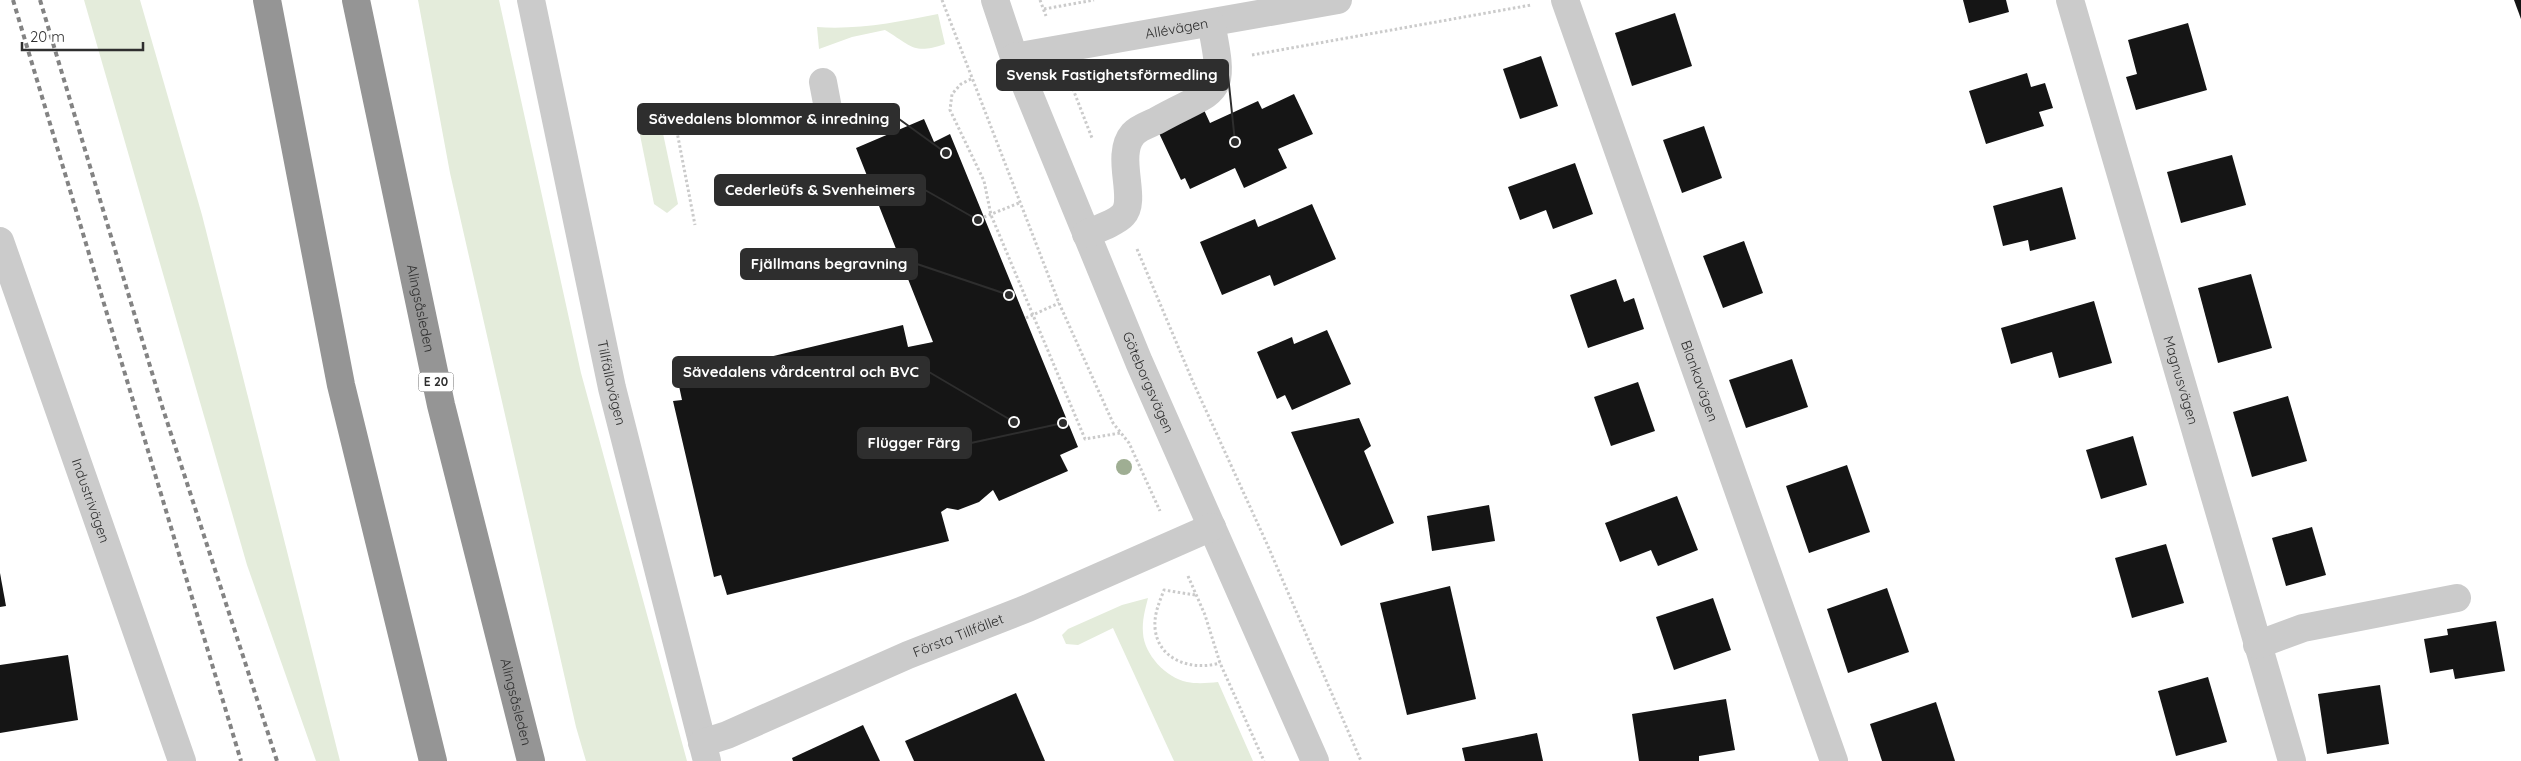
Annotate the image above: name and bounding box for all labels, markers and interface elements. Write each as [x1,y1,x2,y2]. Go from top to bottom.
street label: Allévägen [1144,14,1209,43]
scale bar [22,20,144,52]
text: 20 m [30,27,65,46]
callout: Svensk Fastighetsförmedling [997,60,1228,90]
text: Svensk Fastighetsförmedling [1006,65,1218,84]
callout: Sävedalens blommor & inredning [638,104,899,134]
text: Sävedalens blommor & inredning [649,109,889,128]
callout: Cederleüfs & Svenheimers [715,175,925,205]
text: Cederleüfs & Svenheimers [725,180,915,199]
callout: Fjällmans begravning [741,249,917,279]
text: Fjällmans begravning [751,254,907,273]
street label: Alingsåsleden [403,263,439,354]
street label: Göteborgsvägen [1119,329,1178,436]
street label: Magnusvägen [2159,334,2202,427]
street label: Blankavägen [1677,338,1722,424]
street label: Tillfällavägen [593,339,630,427]
callout: Sävedalens vårdcentral och BVC [673,357,929,387]
text: Sävedalens vårdcentral och BVC [683,362,919,381]
road number: E 20 [418,372,454,392]
callout: Flügger Färg [858,428,971,458]
text: Flügger Färg [868,433,960,452]
street label: Industrivägen [68,456,114,545]
street label: Första Tillfället [910,609,1006,661]
street label: Alingsåsleden [496,656,536,747]

